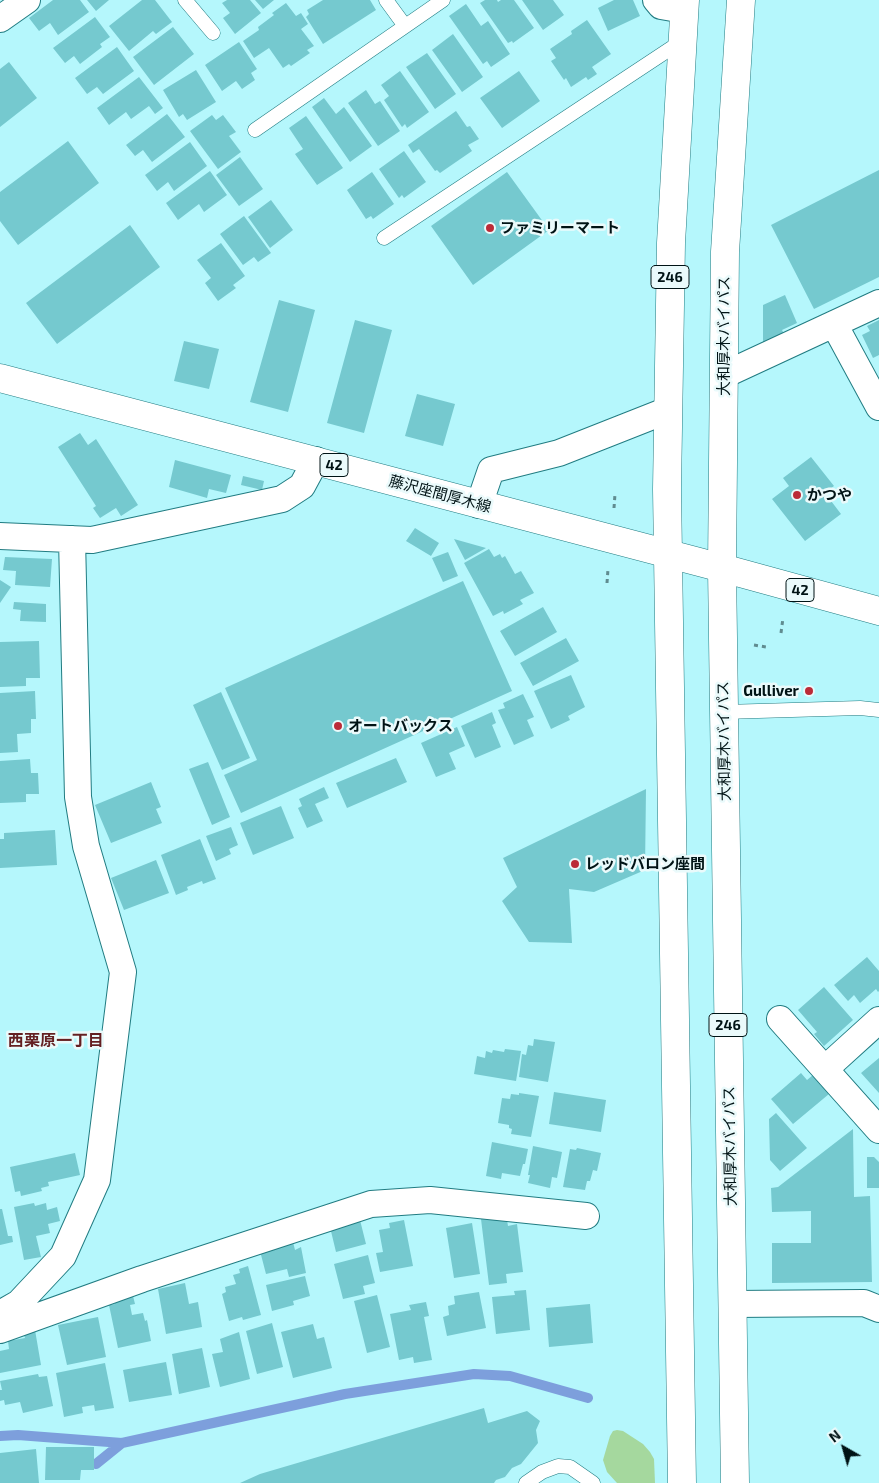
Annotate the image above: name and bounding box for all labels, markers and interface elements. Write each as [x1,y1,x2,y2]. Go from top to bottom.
place label: ファミリーマート [500,219,620,237]
marker: ファミリーマート [484,222,496,234]
road number: 246 [651,266,689,288]
street label: 大和厚木バイパス [715,276,733,396]
road number: 42 [320,454,348,476]
street label: 藤沢座間厚木線 [387,472,493,516]
place label: かつや [807,486,852,504]
marker: かつや [791,489,803,501]
road number: 42 [786,578,814,602]
street label: 大和厚木バイパス [714,681,734,801]
place label: Gulliver [743,682,799,700]
marker: Gulliver [803,685,815,697]
place label: オートバックス [348,717,453,735]
marker: オートバックス [332,720,344,732]
place label: レッドバロン座間 [585,855,705,873]
marker: レッドバロン座間 [569,858,581,870]
road number: 246 [709,1014,747,1036]
district label: 西栗原一丁目 [8,1031,104,1051]
street label: 大和厚木バイパス [720,1086,740,1206]
north arrow [819,1423,869,1473]
text: N [825,1426,844,1446]

